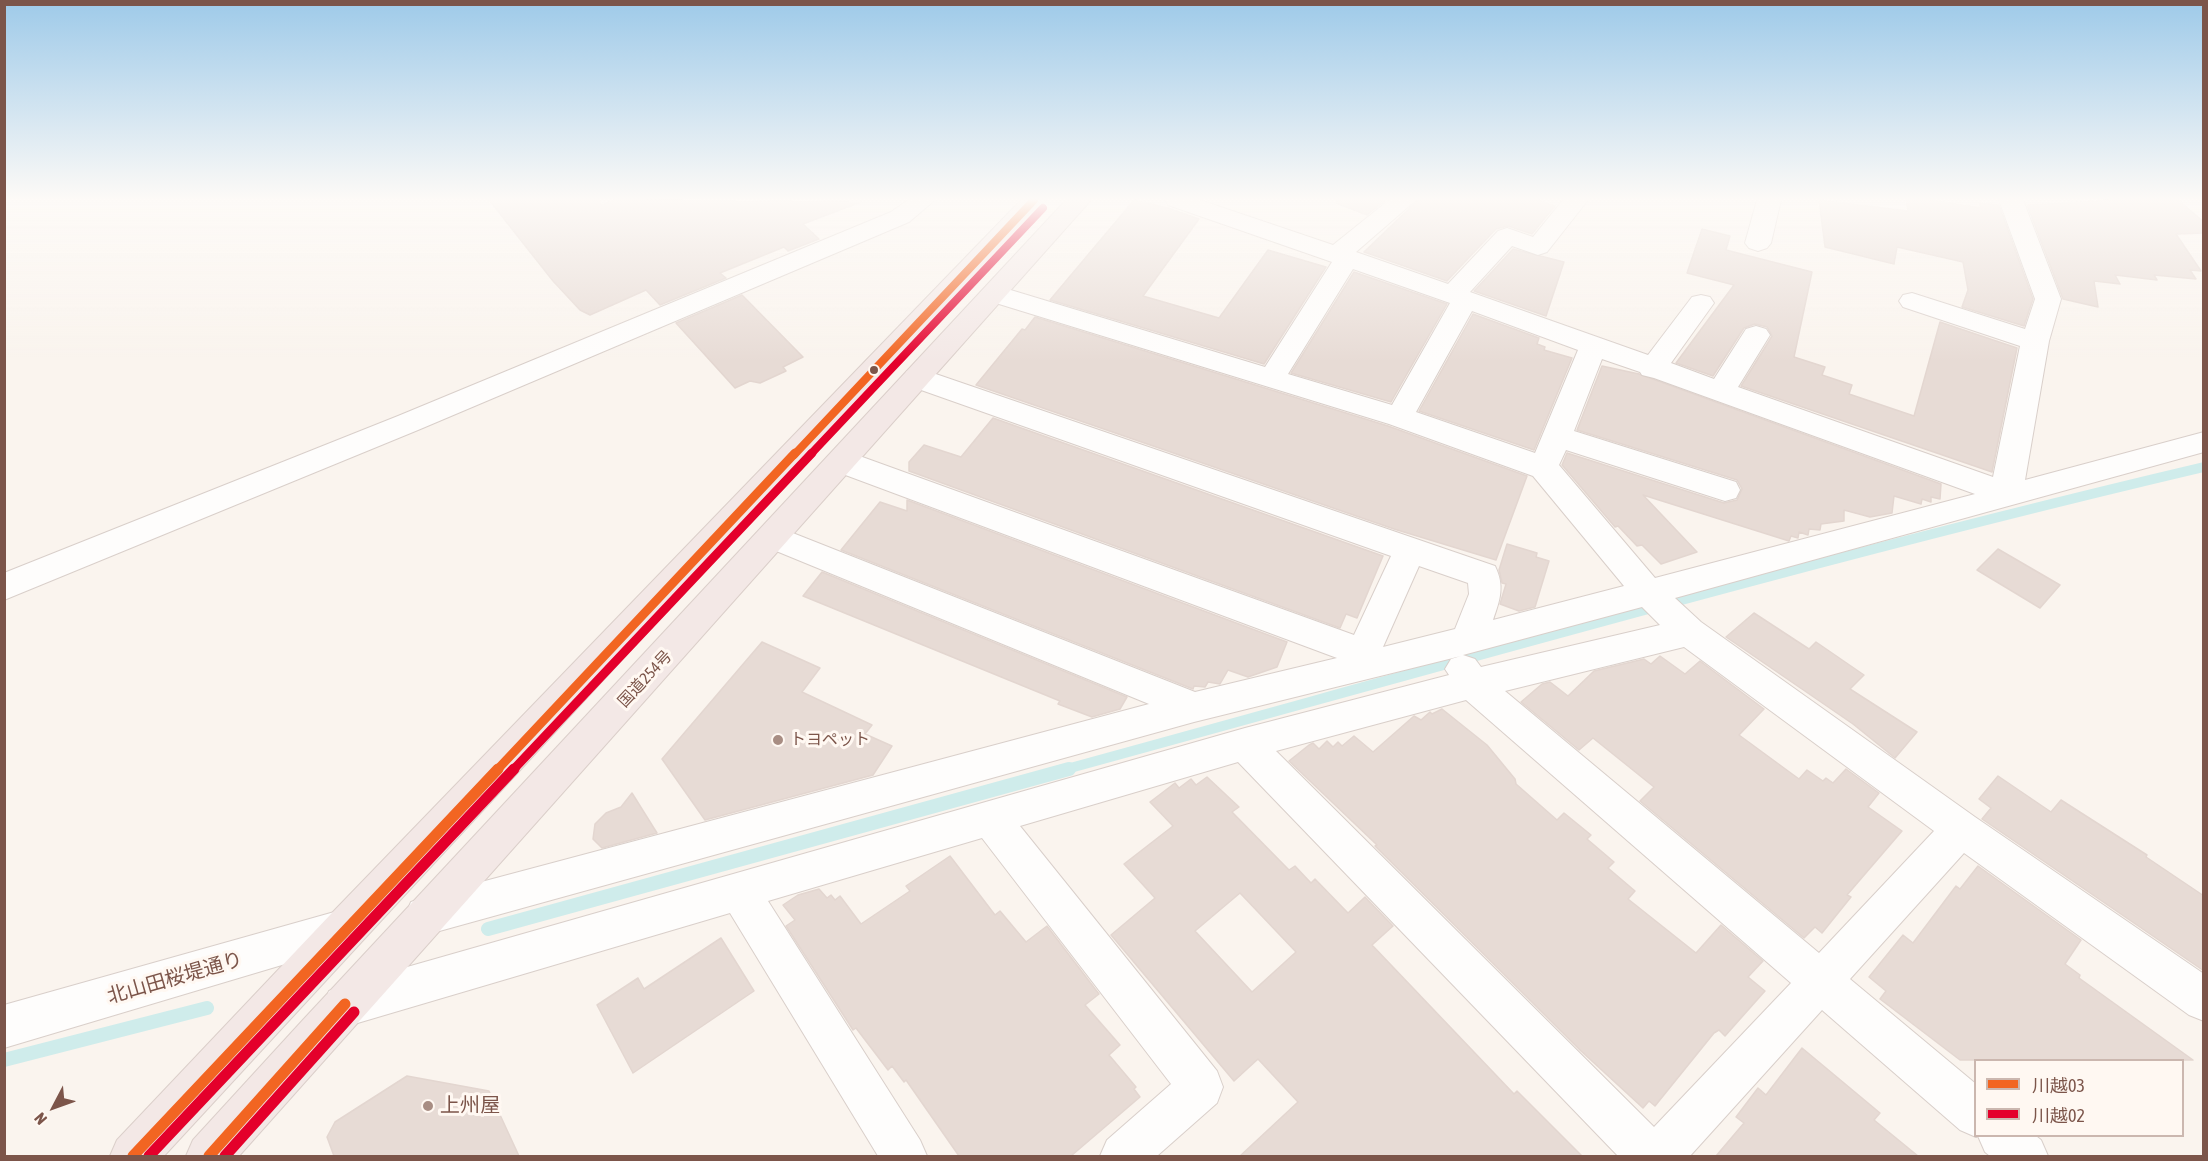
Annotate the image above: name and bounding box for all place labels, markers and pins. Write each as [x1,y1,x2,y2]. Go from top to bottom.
unlabelled marker [868,364,880,376]
place label: トヨペット [790,730,870,750]
marker: トヨペット [771,733,785,747]
place label: 上州屋 [440,1094,500,1118]
marker: 上州屋 [421,1099,435,1113]

